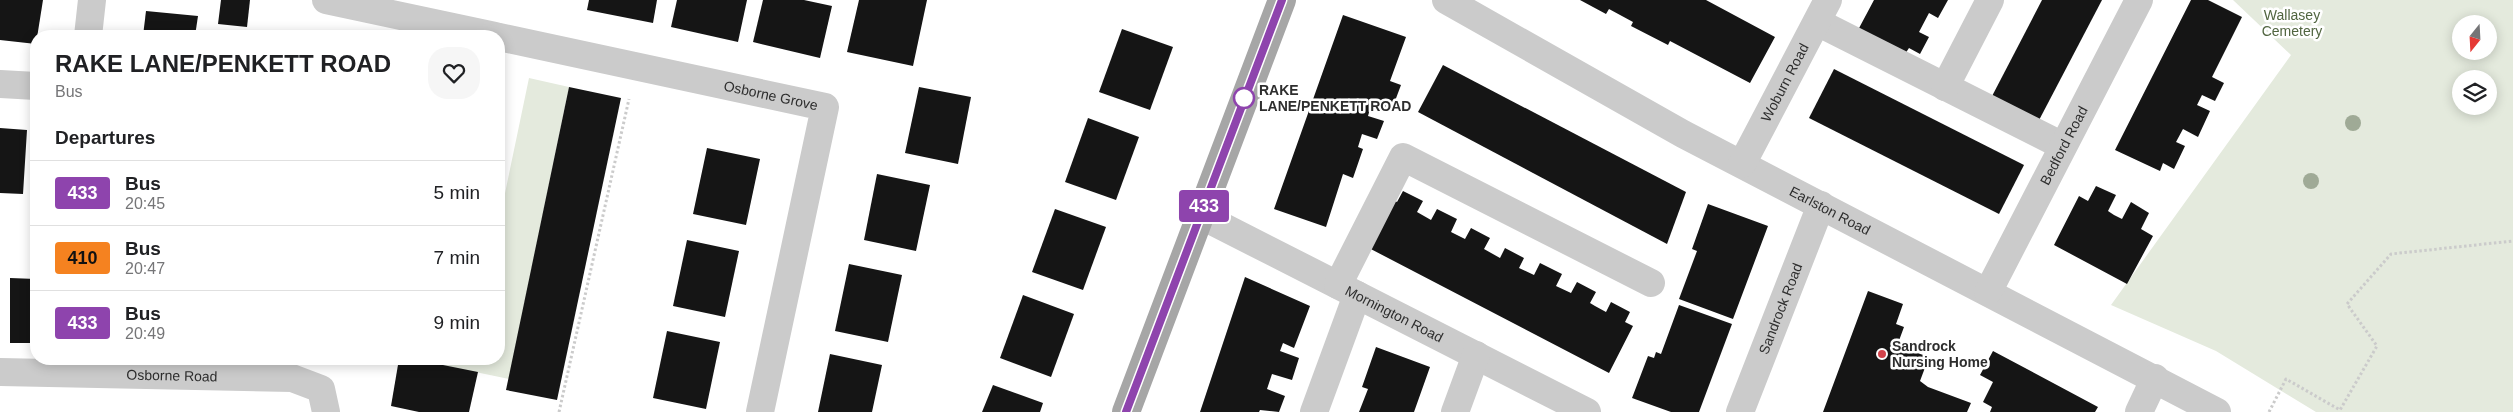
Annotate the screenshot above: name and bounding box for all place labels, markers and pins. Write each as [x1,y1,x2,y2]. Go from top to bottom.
place label: RAKE LANE/PENKETT ROAD [1259,82,1411,114]
marker: RAKE LANE/PENKETT ROAD [1233,87,1255,109]
place label: Sandrock Nursing Home [1892,338,1988,370]
marker: Sandrock Nursing Home [1876,348,1888,360]

